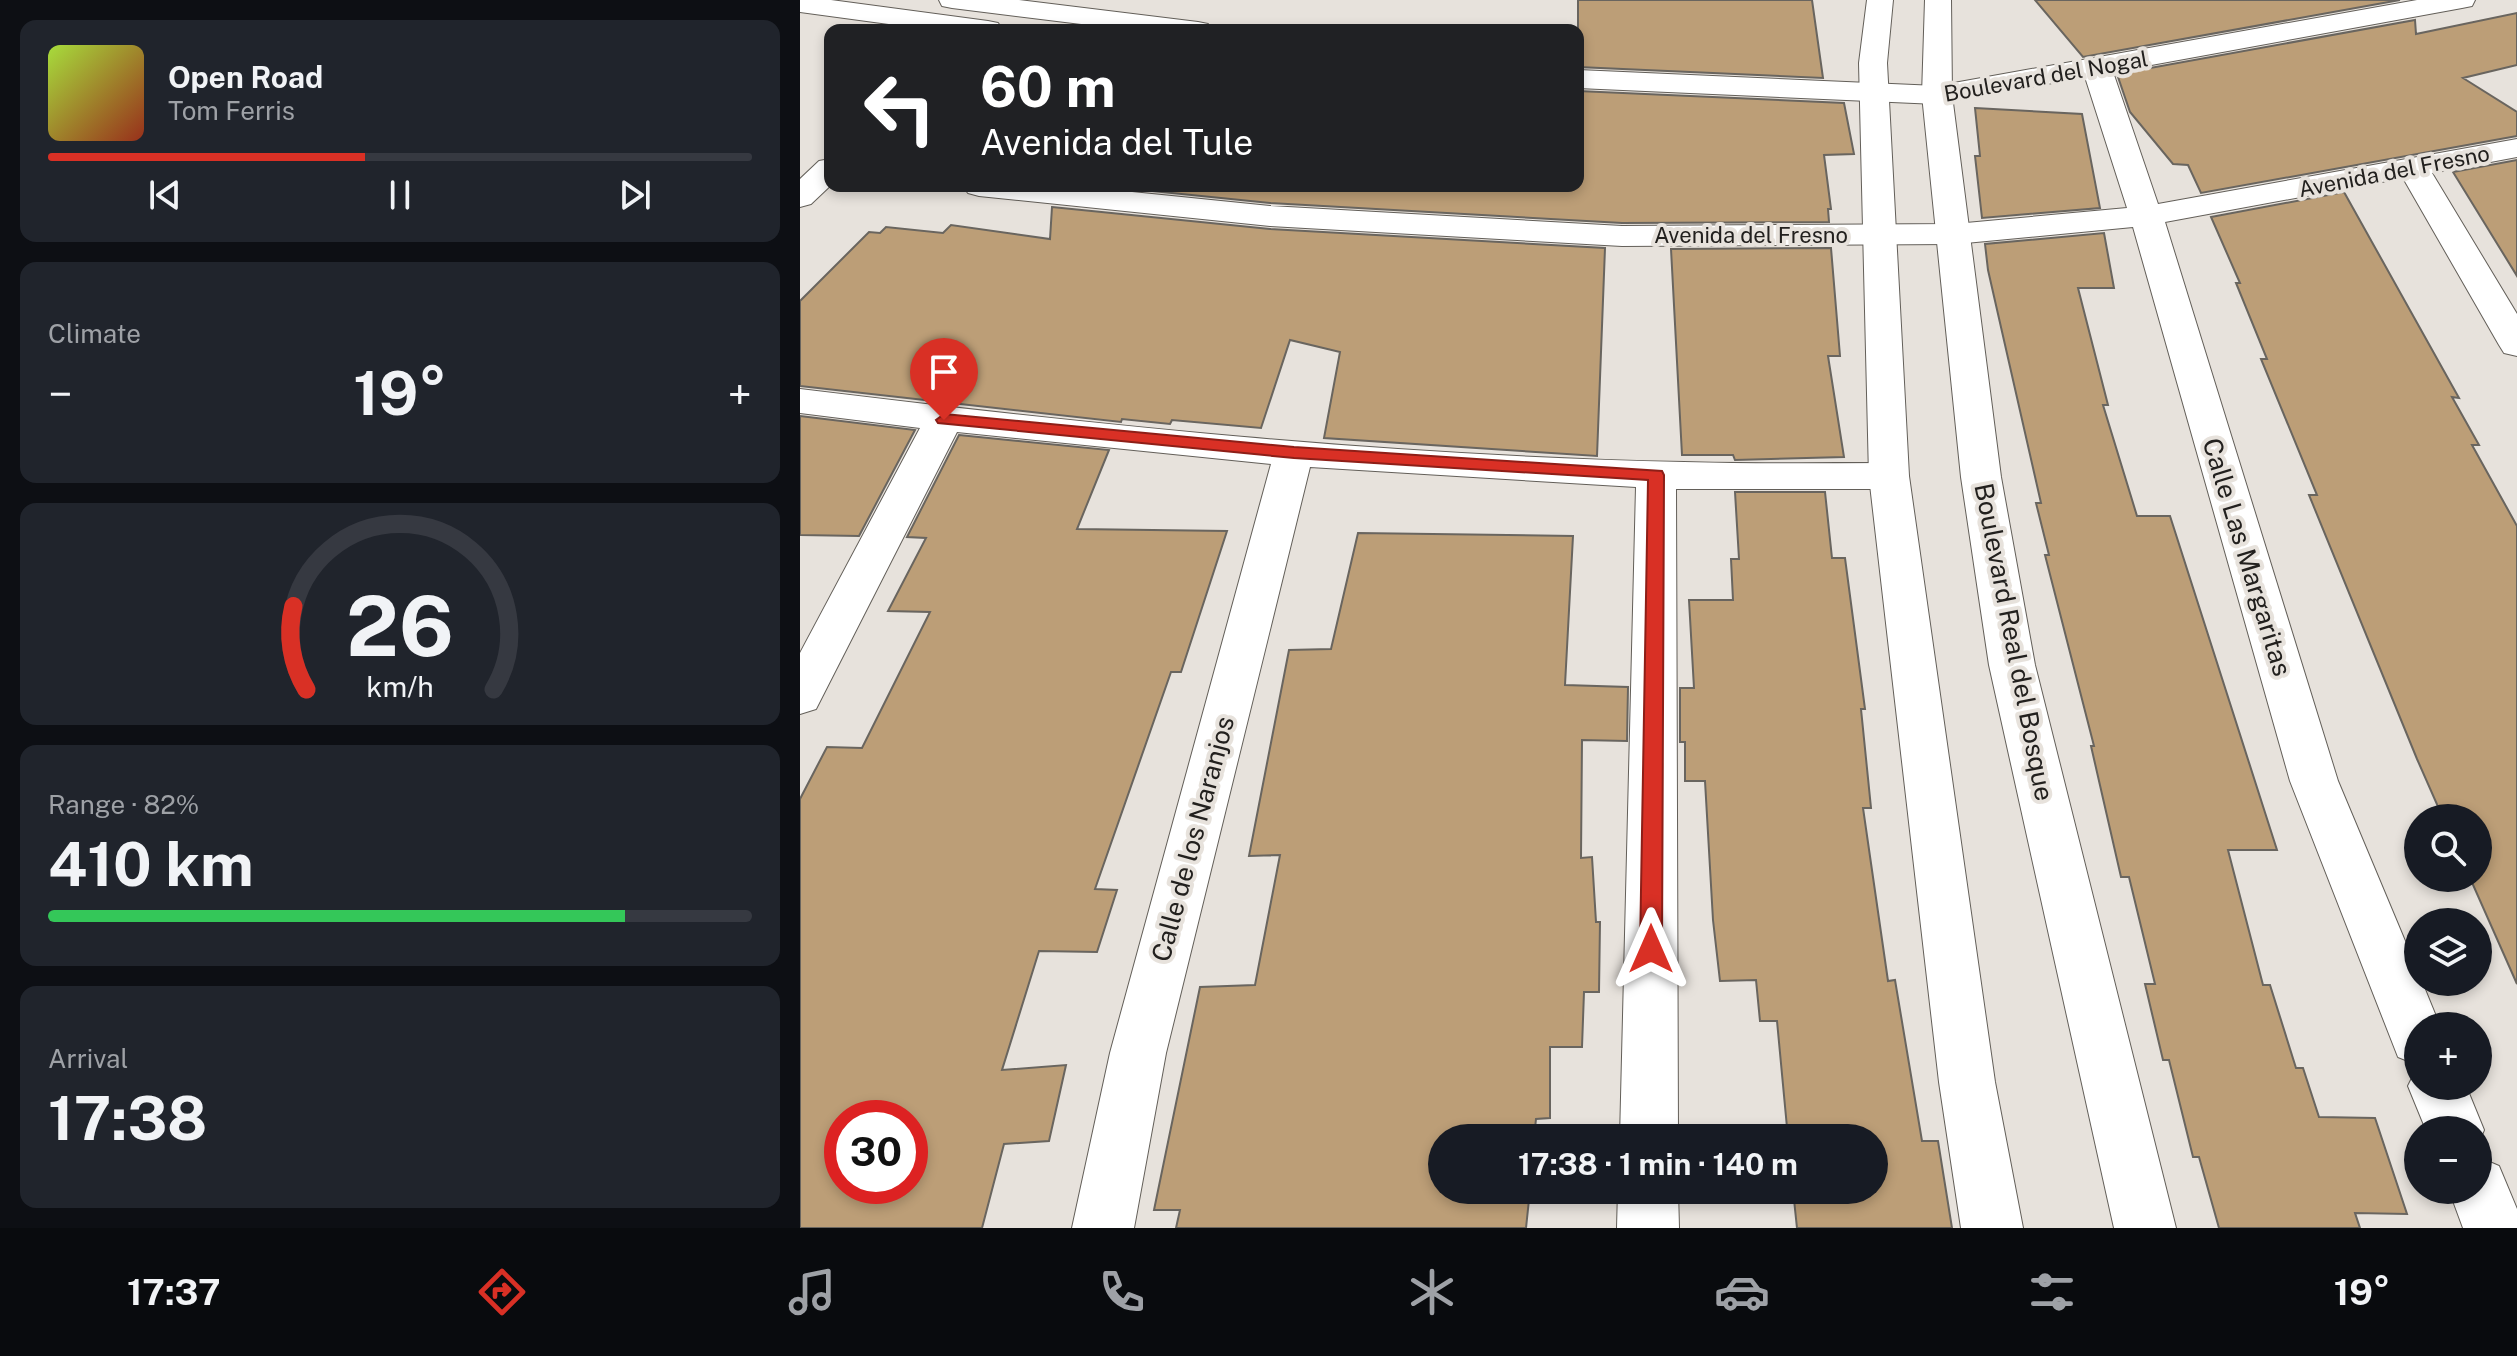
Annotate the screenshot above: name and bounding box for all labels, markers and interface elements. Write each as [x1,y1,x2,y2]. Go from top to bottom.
street label: Boulevard del Nogal [1942,45,2150,107]
text: 60 m [980,54,1116,120]
icon: left [848,56,952,160]
text: Open Road [168,59,323,95]
text: Tom Ferris [168,95,295,126]
text: Avenida del Tule [980,121,1253,163]
street label: Avenida del Fresno [2296,140,2492,202]
icon: previous [143,173,187,217]
icon: pause [378,173,422,217]
icon: next [613,173,657,217]
street label: Avenida del Fresno [1654,222,1848,248]
text: Climate [48,318,141,349]
pin [910,338,978,420]
icon: arrive [922,350,966,394]
text: 19° [353,358,447,429]
text: − [48,368,72,420]
text: + [728,368,752,420]
street label: Calle Las Margaritas [2197,434,2298,680]
street label: Boulevard Real del Bosque [1968,480,2061,803]
text: 26 [346,577,454,675]
text: km/h [366,670,434,703]
street label: Calle de los Naranjos [1145,713,1240,965]
text: Range · 82% [48,789,199,820]
map controls [2404,804,2492,1204]
button: search [2404,804,2492,892]
text: 410 km [48,829,254,900]
position arrow [1609,907,1693,991]
button: layers [2404,908,2492,996]
button: + [2404,1012,2492,1100]
text: Arrival [48,1043,128,1074]
text: 17:38 [48,1083,207,1154]
speed limit sign: 30 [824,1100,928,1204]
button: − [2404,1116,2492,1204]
text: 17:38 · 1 min · 140 m [1518,1146,1798,1182]
icon: directions [474,1264,530,1320]
icon: music [784,1264,840,1320]
icon: phone [1094,1264,1150,1320]
icon: climate [1404,1264,1460,1320]
icon: car [1714,1264,1770,1320]
icon: filters [2024,1264,2080,1320]
text: 17:37 [127,1271,220,1313]
text: 19° [2334,1271,2390,1313]

